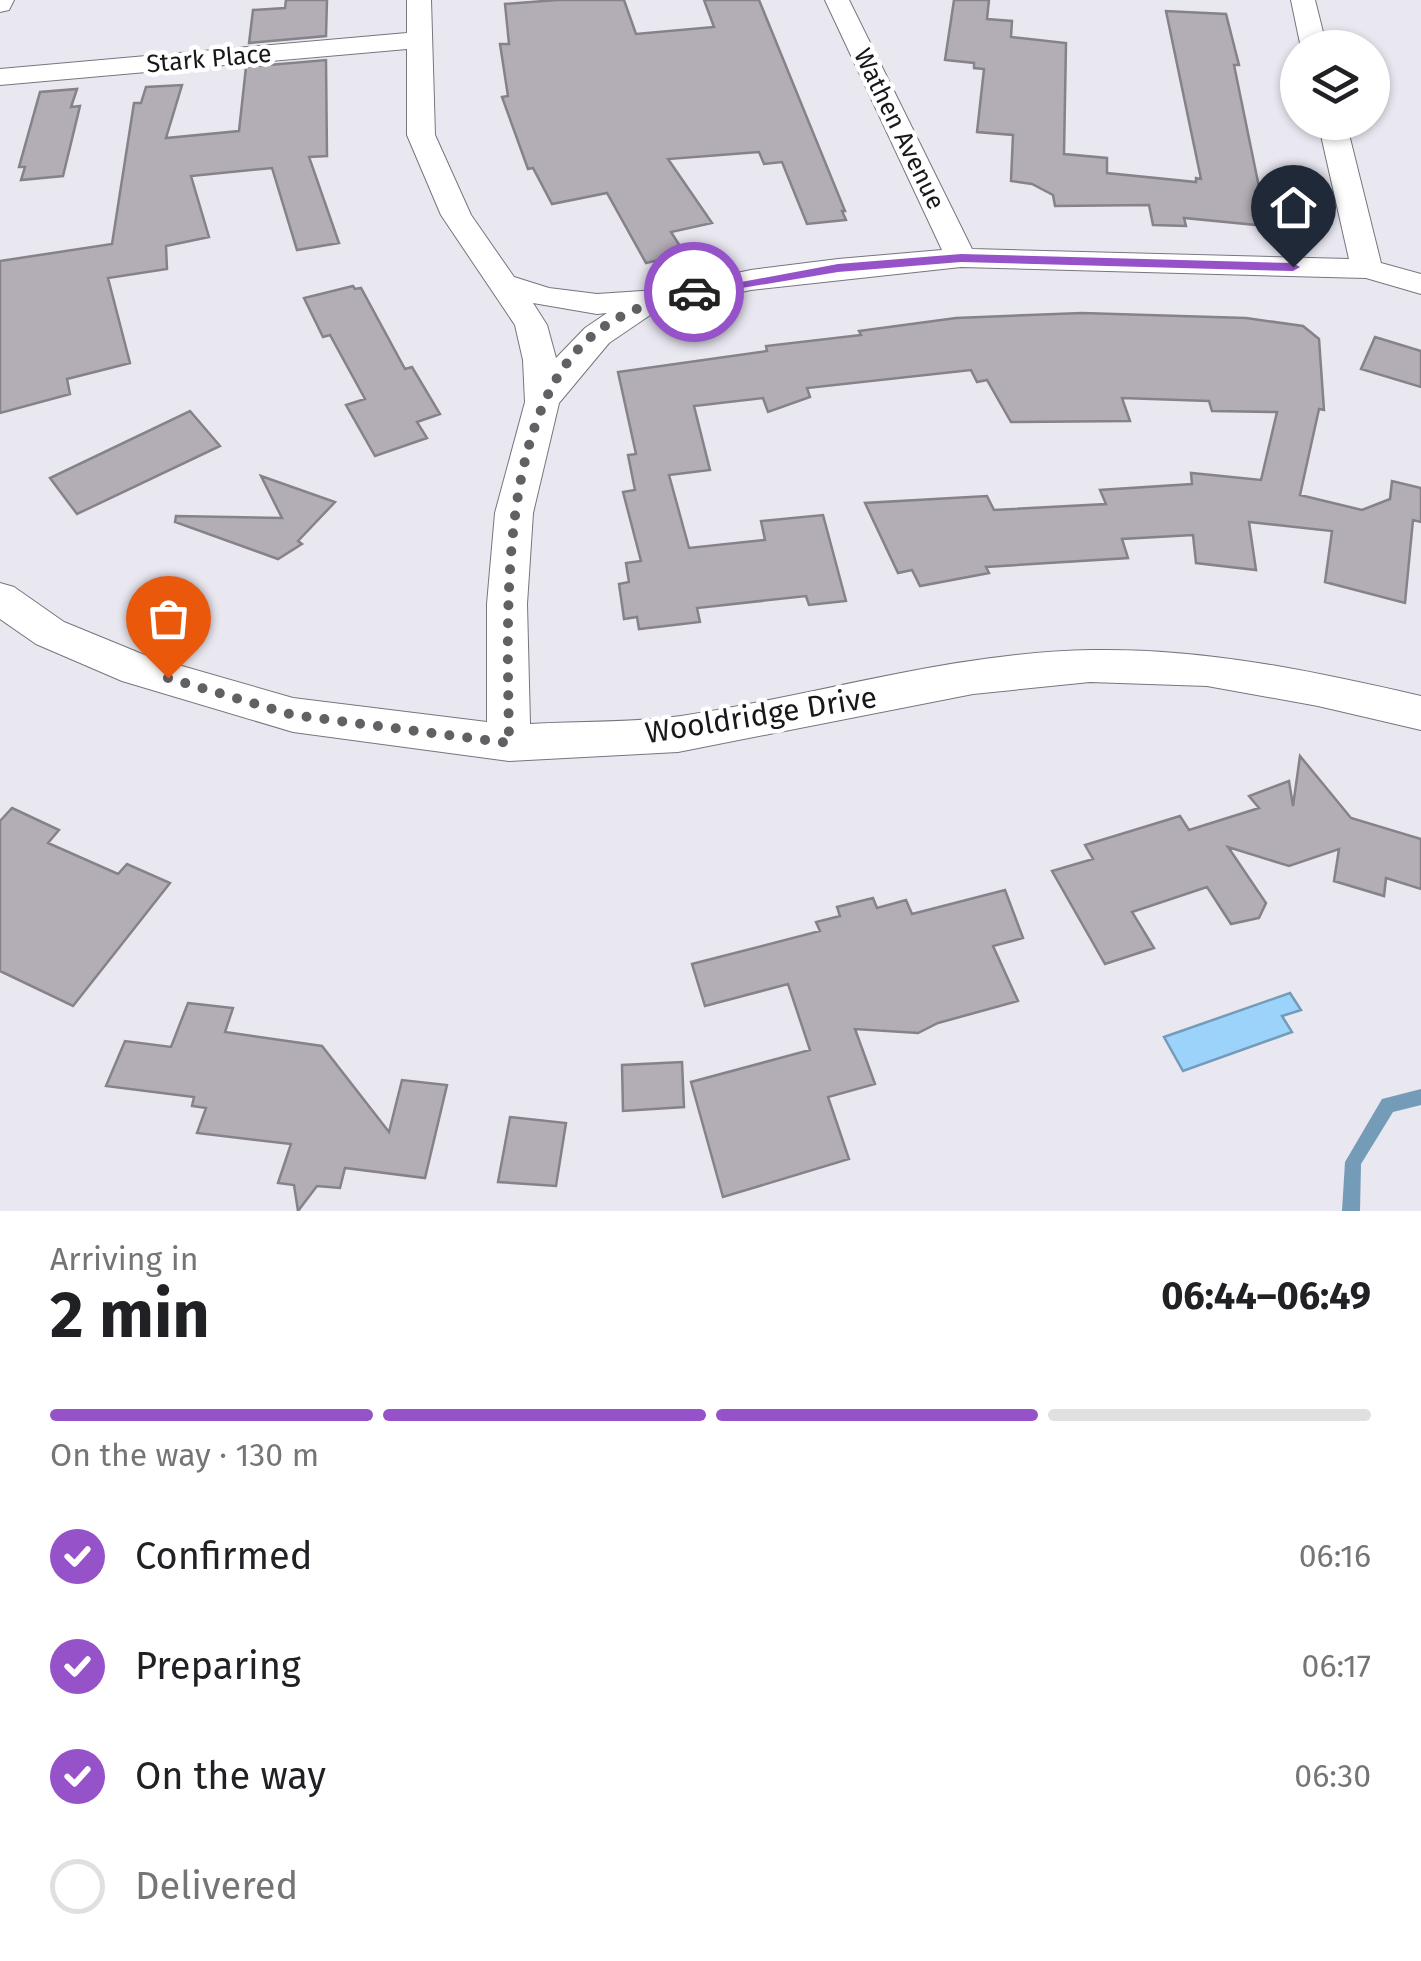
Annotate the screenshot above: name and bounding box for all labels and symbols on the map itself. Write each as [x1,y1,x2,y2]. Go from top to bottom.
street label: Stark Place [145,39,273,79]
street label: Wathen Avenue [847,44,951,214]
pin [1251,165,1336,268]
courier [644,242,744,342]
pin [126,576,211,679]
street label: Wooldridge Drive [643,679,879,751]

